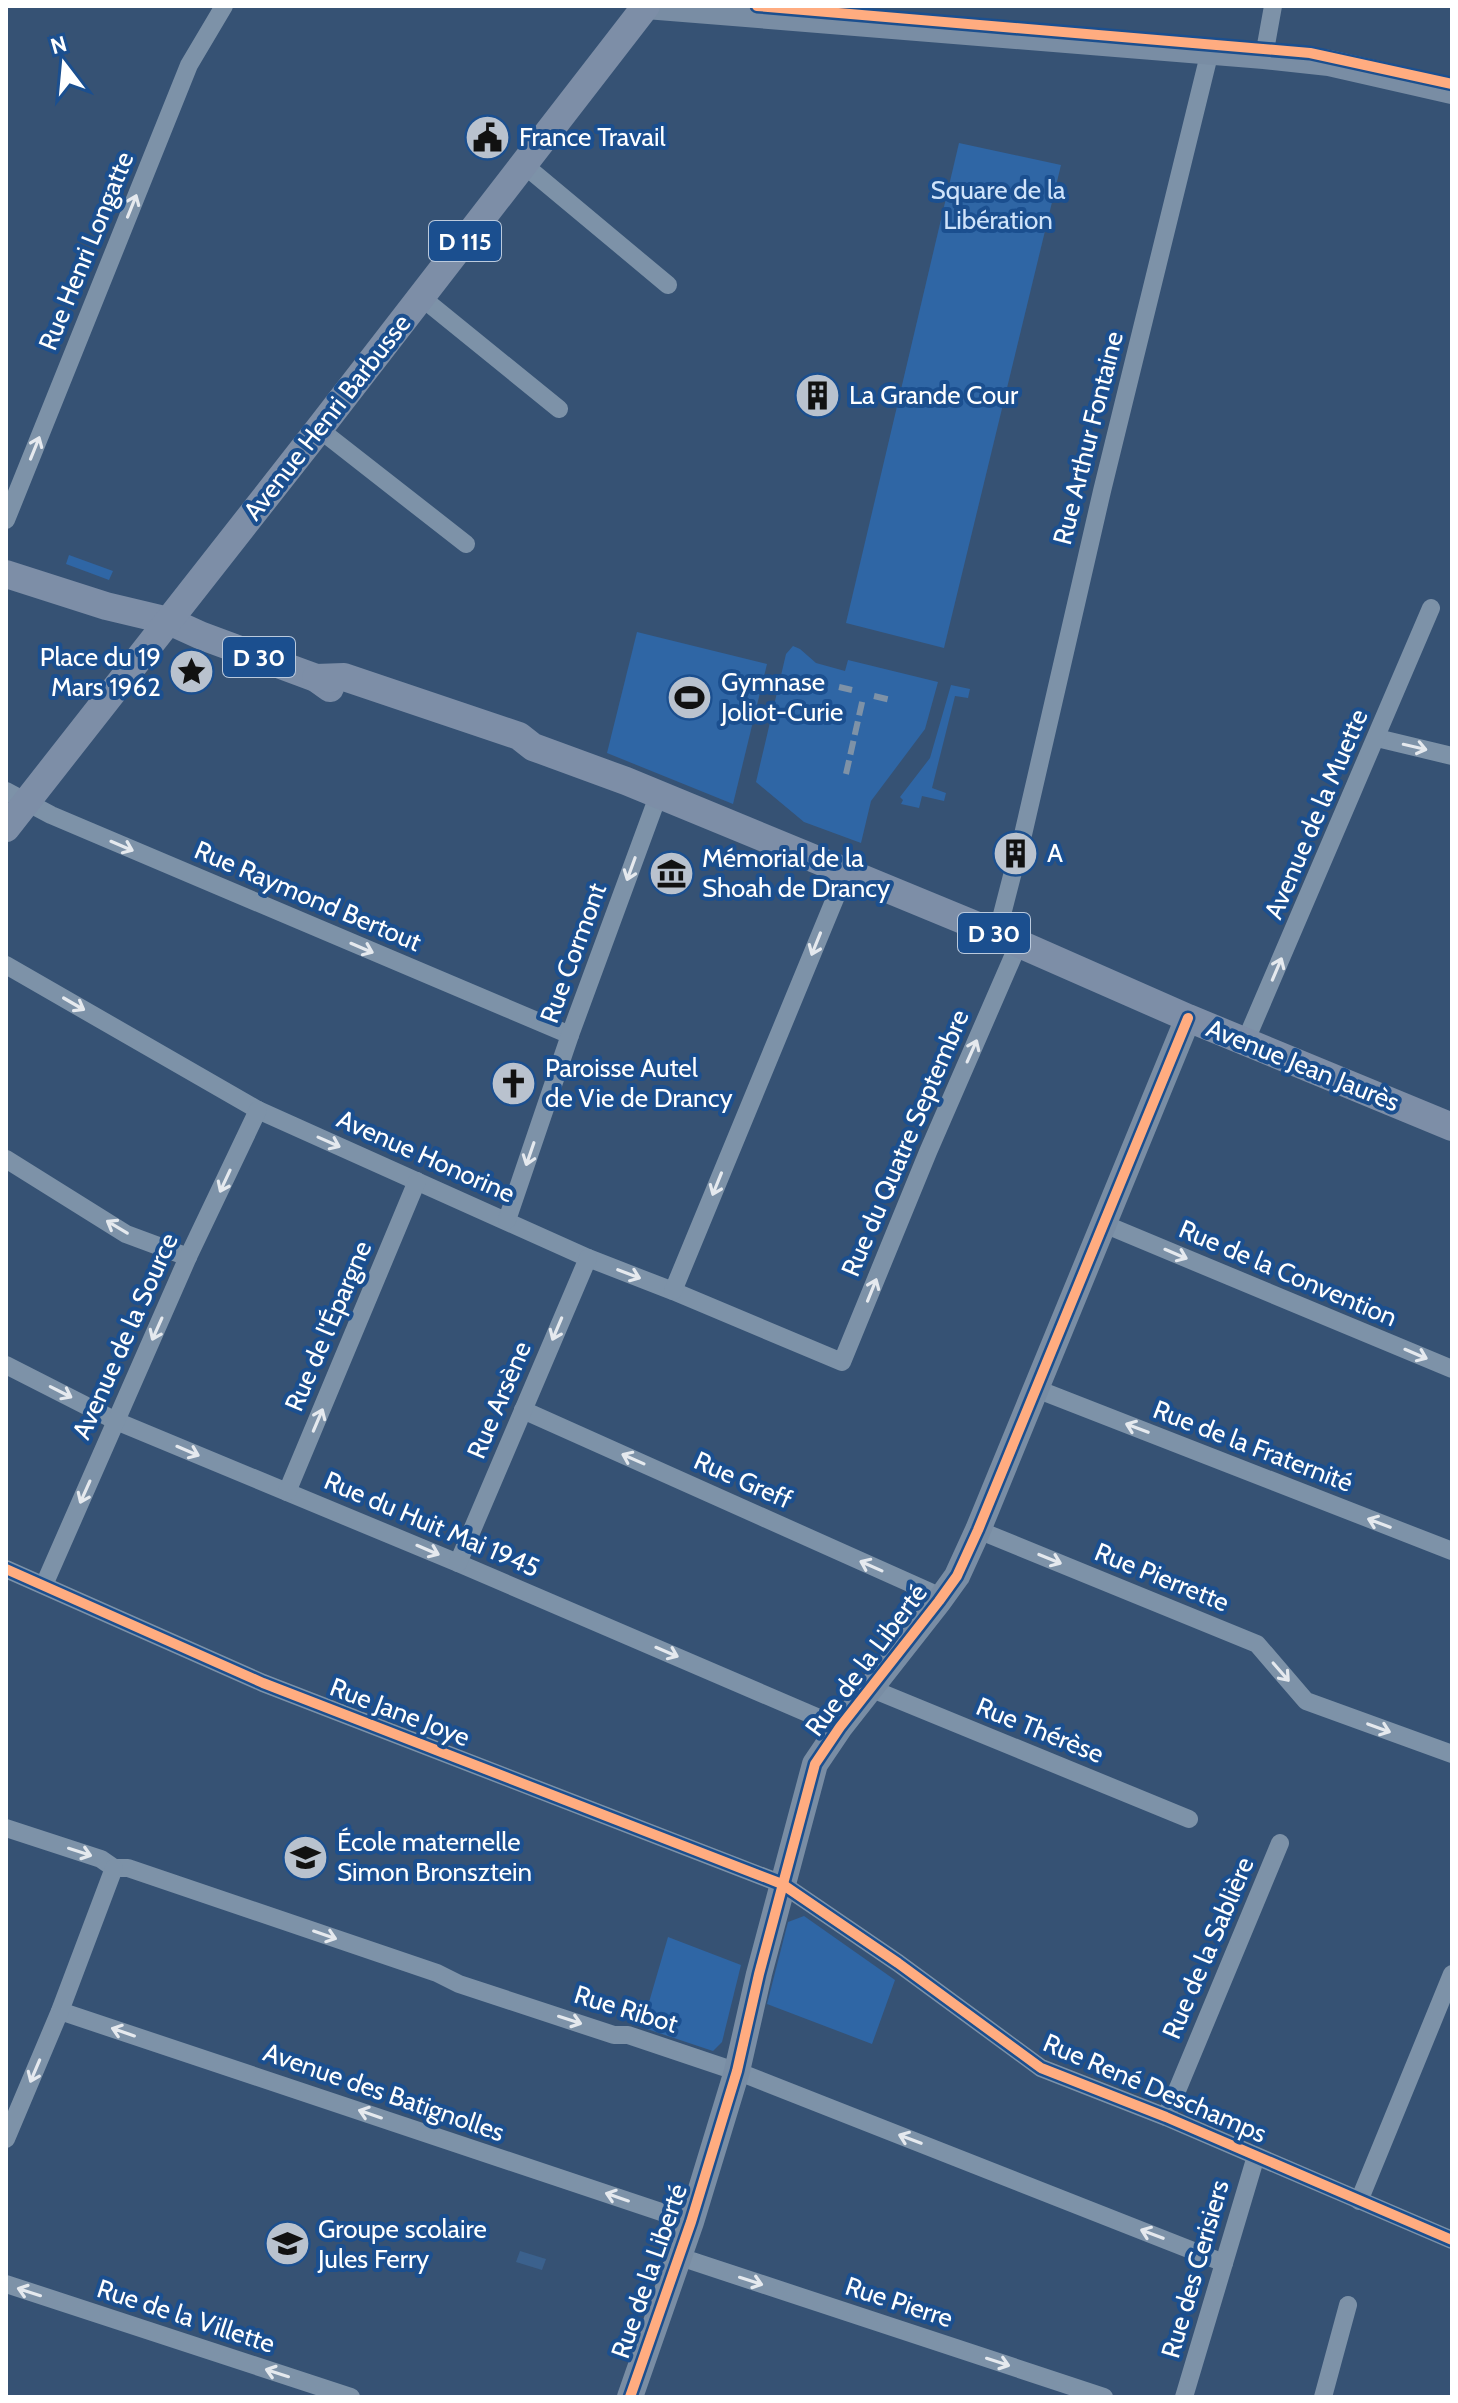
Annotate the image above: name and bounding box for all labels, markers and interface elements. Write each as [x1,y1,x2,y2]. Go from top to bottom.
north arrow [24,24,104,104]
text: N [47,30,70,60]
public building icon: France Travail [464,113,512,161]
place label: France Travail [519,121,666,153]
street label: Rue Henri Longatte [32,147,140,355]
park label: Square de la Libération [930,174,1066,236]
one-way arrow [126,194,140,219]
road number: D 115 [429,221,501,261]
street label: Avenue Henri Barbusse [237,308,417,526]
street label: Rue Arthur Fontaine [1046,328,1130,548]
building icon: La Grande Cour [794,371,842,419]
place label: La Grande Cour [849,379,1019,411]
one-way arrow [29,436,44,461]
road number: D 30 [223,637,295,677]
place label: Place du 19 Mars 1962 [40,641,161,703]
place icon: Place du 19 Mars 1962 [168,648,216,696]
place label: Gymnase Joliot-Curie [720,666,843,728]
sports icon: Gymnase Joliot-Curie [666,673,714,721]
street label: Avenue de la Muette [1257,704,1375,924]
one-way arrow [1401,740,1427,755]
building icon: A [992,829,1040,877]
street label: Rue Raymond Bertout [190,834,426,958]
place label: A [1047,837,1063,869]
one-way arrow [110,839,134,854]
place label: Mémorial de la Shoah de Drancy [702,842,890,904]
museum icon: Mémorial de la Shoah de Drancy [647,849,695,897]
one-way arrow [623,856,637,881]
street label: Rue Cormont [533,878,613,1027]
road number: D 30 [958,913,1030,953]
one-way arrow [808,931,822,956]
one-way arrow [349,941,373,956]
one-way arrow [1271,957,1286,981]
one-way arrow [61,997,85,1012]
street label: Rue du Quatre Septembre [834,1005,976,1281]
street label: Avenue Jean Jaurès [1202,1012,1404,1118]
one-way arrow [966,1039,981,1063]
place label: Paroisse Autel de Vie de Drancy [545,1052,733,1114]
church icon: Paroisse Autel de Vie de Drancy [490,1059,538,1107]
street label: Avenue Honorine [332,1103,520,1209]
one-way arrow [317,1135,341,1150]
one-way arrow [521,1141,536,1166]
one-way arrow [217,1169,232,1193]
one-way arrow [709,1171,724,1196]
street label: Rue de la Convention [1174,1213,1402,1333]
one-way arrow [106,1219,129,1235]
street label: Avenue de la Source [65,1228,185,1444]
street label: Rue de l'Épargne [278,1236,378,1416]
one-way arrow [1163,1248,1188,1262]
one-way arrow [616,1268,641,1282]
one-way arrow [865,1278,880,1303]
one-way arrow [148,1316,163,1341]
one-way arrow [549,1317,564,1341]
street label: Rue Arsène [460,1337,538,1463]
one-way arrow [1403,1348,1428,1362]
one-way arrow [48,1385,72,1401]
street label: Rue de la Fraternité [1149,1393,1357,1499]
one-way arrow [311,1408,326,1433]
one-way arrow [1125,1420,1150,1435]
one-way arrow [175,1444,200,1459]
street label: Rue Greff [689,1444,797,1516]
one-way arrow [622,1451,646,1466]
street label: Rue du Huit Mai 1945 [319,1464,545,1584]
one-way arrow [76,1479,91,1504]
one-way arrow [1367,1515,1392,1529]
street label: Rue Pierrette [1090,1536,1234,1618]
one-way arrow [415,1544,440,1559]
one-way arrow [1037,1553,1062,1567]
one-way arrow [859,1557,883,1572]
street label: Rue de la Liberté [798,1577,934,1743]
one-way arrow [654,1646,679,1661]
one-way arrow [1272,1661,1290,1681]
street label: Rue Jane Joye [326,1671,474,1753]
street label: Rue Thérèse [972,1690,1108,1770]
one-way arrow [1366,1722,1391,1736]
place label: École maternelle Simon Bronsztein [337,1826,532,1888]
school or university icon: École maternelle Simon Bronsztein [282,1833,330,1881]
one-way arrow [67,1846,92,1860]
street label: Rue de la Sablière [1155,1852,1261,2044]
one-way arrow [312,1929,337,1944]
street label: Rue Ribot [570,1978,682,2040]
one-way arrow [557,2014,582,2029]
one-way arrow [111,2024,137,2039]
street label: Rue René Deschamps [1038,2026,1272,2150]
street label: Avenue des Batignolles [259,2036,509,2148]
one-way arrow [26,2058,41,2083]
one-way arrow [358,2106,383,2121]
one-way arrow [898,2131,923,2145]
street label: Rue des Cerisiers [1154,2176,1236,2362]
street label: Rue de la Liberté [604,2179,694,2363]
one-way arrow [604,2189,630,2204]
place label: Groupe scolaire Jules Ferry [317,2213,487,2275]
school or university icon: Groupe scolaire Jules Ferry [263,2220,311,2268]
one-way arrow [1140,2226,1165,2240]
street label: Rue Pierre [841,2270,957,2334]
street label: Rue de la Villette [93,2272,279,2360]
one-way arrow [738,2274,764,2289]
one-way arrow [17,2284,43,2299]
one-way arrow [986,2356,1011,2371]
one-way arrow [264,2364,289,2379]

